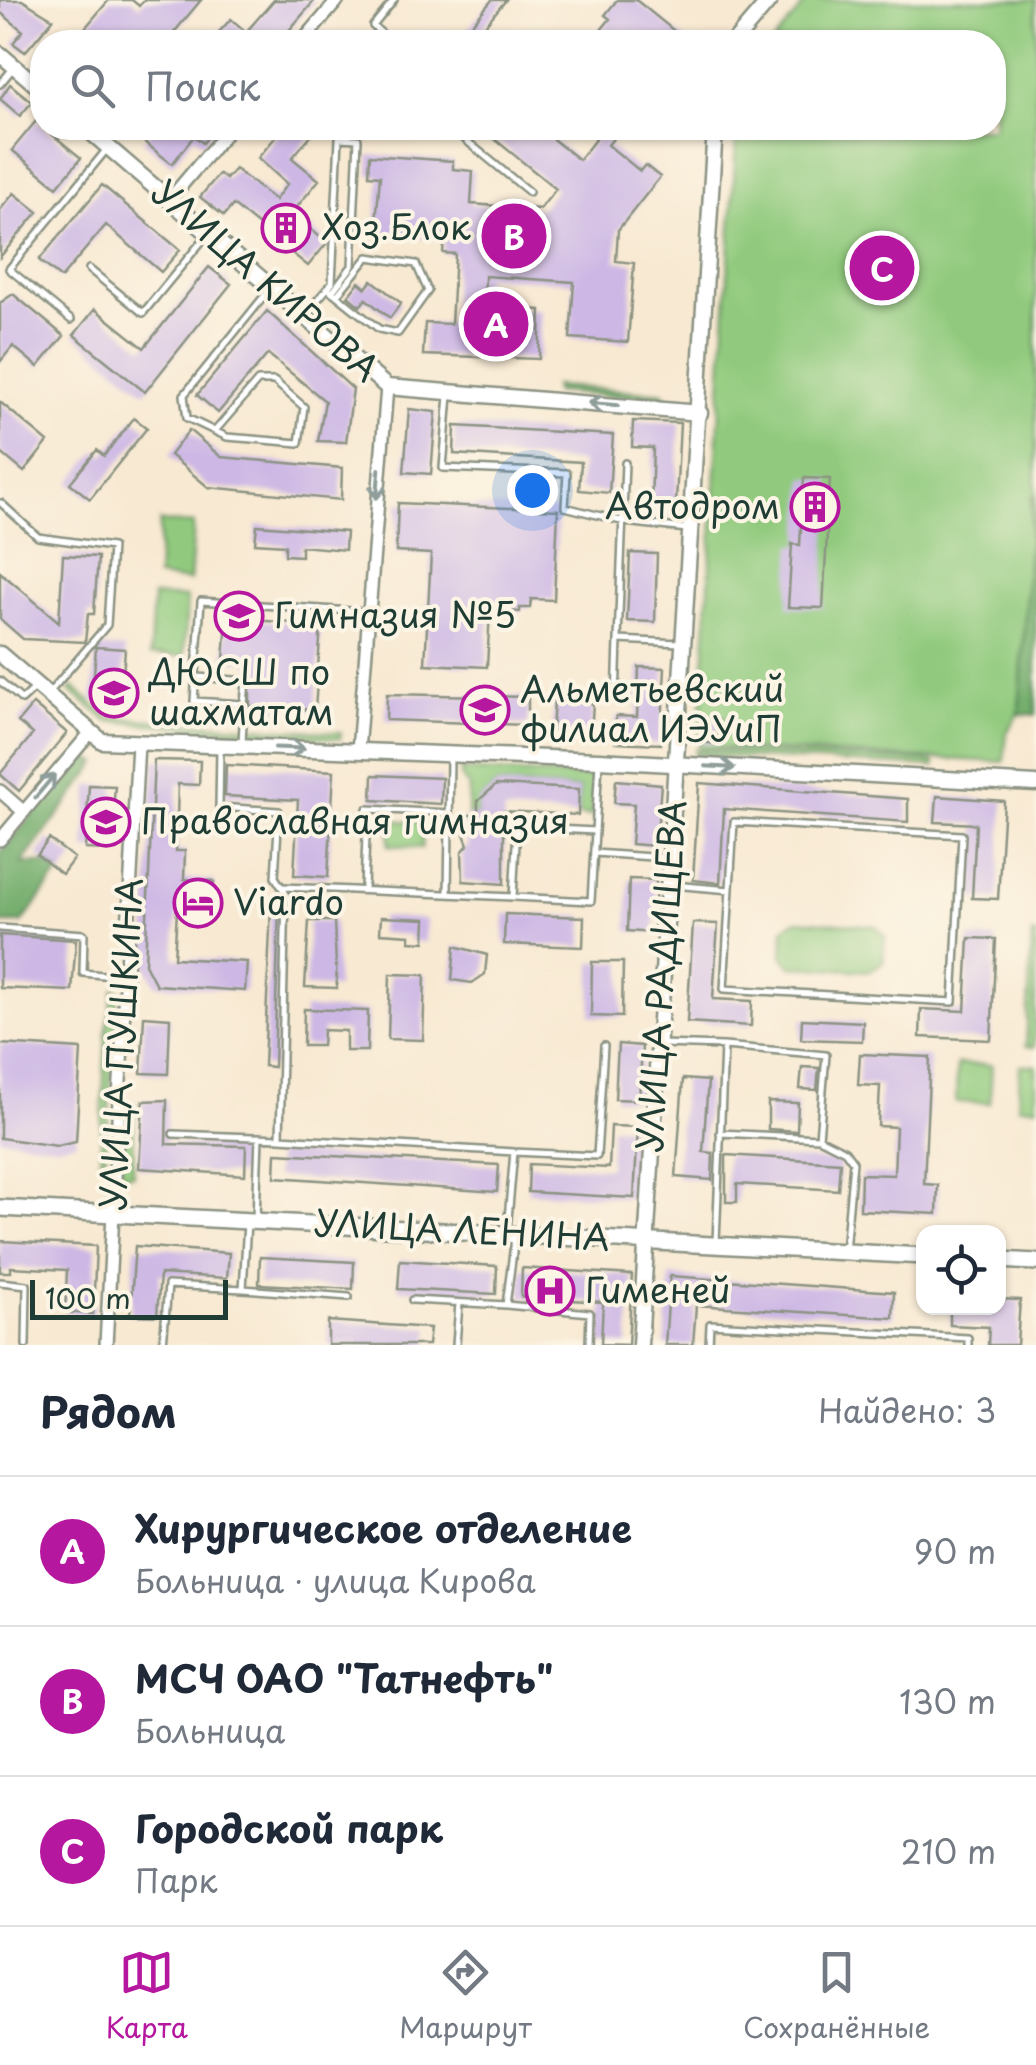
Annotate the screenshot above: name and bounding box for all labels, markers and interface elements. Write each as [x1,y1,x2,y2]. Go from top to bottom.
search box [30,30,1006,140]
text: Поиск [145,57,260,114]
icon: search [65,58,120,113]
street label: УЛИЦА КИРОВА [141,165,392,393]
pin: B [482,198,546,274]
place label: Хоз.Блок [321,199,471,252]
building icon: Хоз.Блок [260,202,312,254]
pin: C [850,230,914,306]
pin: A [464,286,528,362]
one-way arrow [587,395,619,414]
your location [507,465,558,516]
one-way arrow [369,468,388,500]
place label: Автодром [605,478,780,531]
building icon: Автодром [789,481,841,533]
place label: Гимназия №5 [274,587,516,640]
school or university icon: Гимназия №5 [213,590,265,642]
place label: ДЮСШ по шахматам [148,644,334,737]
place label: Альметьевский филиал ИЭУиП [520,661,784,754]
school or university icon: ДЮСШ по шахматам [88,667,140,719]
school or university icon: Альметьевский филиал ИЭУиП [459,684,511,736]
one-way arrow [274,739,306,758]
one-way arrow [703,758,736,777]
one-way arrow [34,774,56,800]
place label: Православная гимназия [141,793,569,846]
school or university icon: Православная гимназия [80,796,132,848]
street label: УЛИЦА РАДИЩЕВА [621,798,698,1154]
place label: Viardo [233,874,344,927]
street label: УЛИЦА ПУШКИНА [84,876,155,1211]
hotel icon: Viardo [172,877,224,929]
street label: УЛИЦА ЛЕНИНА [313,1194,611,1263]
map controls [916,1225,1006,1315]
button: locate [916,1225,1006,1315]
place label: Гименей [585,1262,731,1315]
hospital icon: Гименей [524,1265,576,1317]
scale bar [30,1275,228,1320]
text: 100 m [45,1276,131,1319]
text: Рядом [40,1379,177,1442]
text: Найдено: 3 [818,1386,996,1434]
text: Хирургическое отделение [135,1499,632,1556]
text: A [60,1527,85,1575]
text: 90 m [914,1527,996,1575]
text: Больница · улица Кирова [135,1556,536,1604]
text: МСЧ ОАО "Татнефть" [135,1649,553,1706]
text: B [62,1677,83,1725]
text: 130 m [899,1677,996,1725]
text: Больница [135,1706,285,1754]
text: Городской парк [135,1799,443,1856]
text: C [60,1827,85,1875]
text: 210 m [901,1827,996,1875]
text: Парк [135,1856,218,1904]
tab: Карта [106,1945,188,2048]
tab: Маршрут [399,1945,532,2048]
tab: Сохранённые [743,1945,930,2048]

